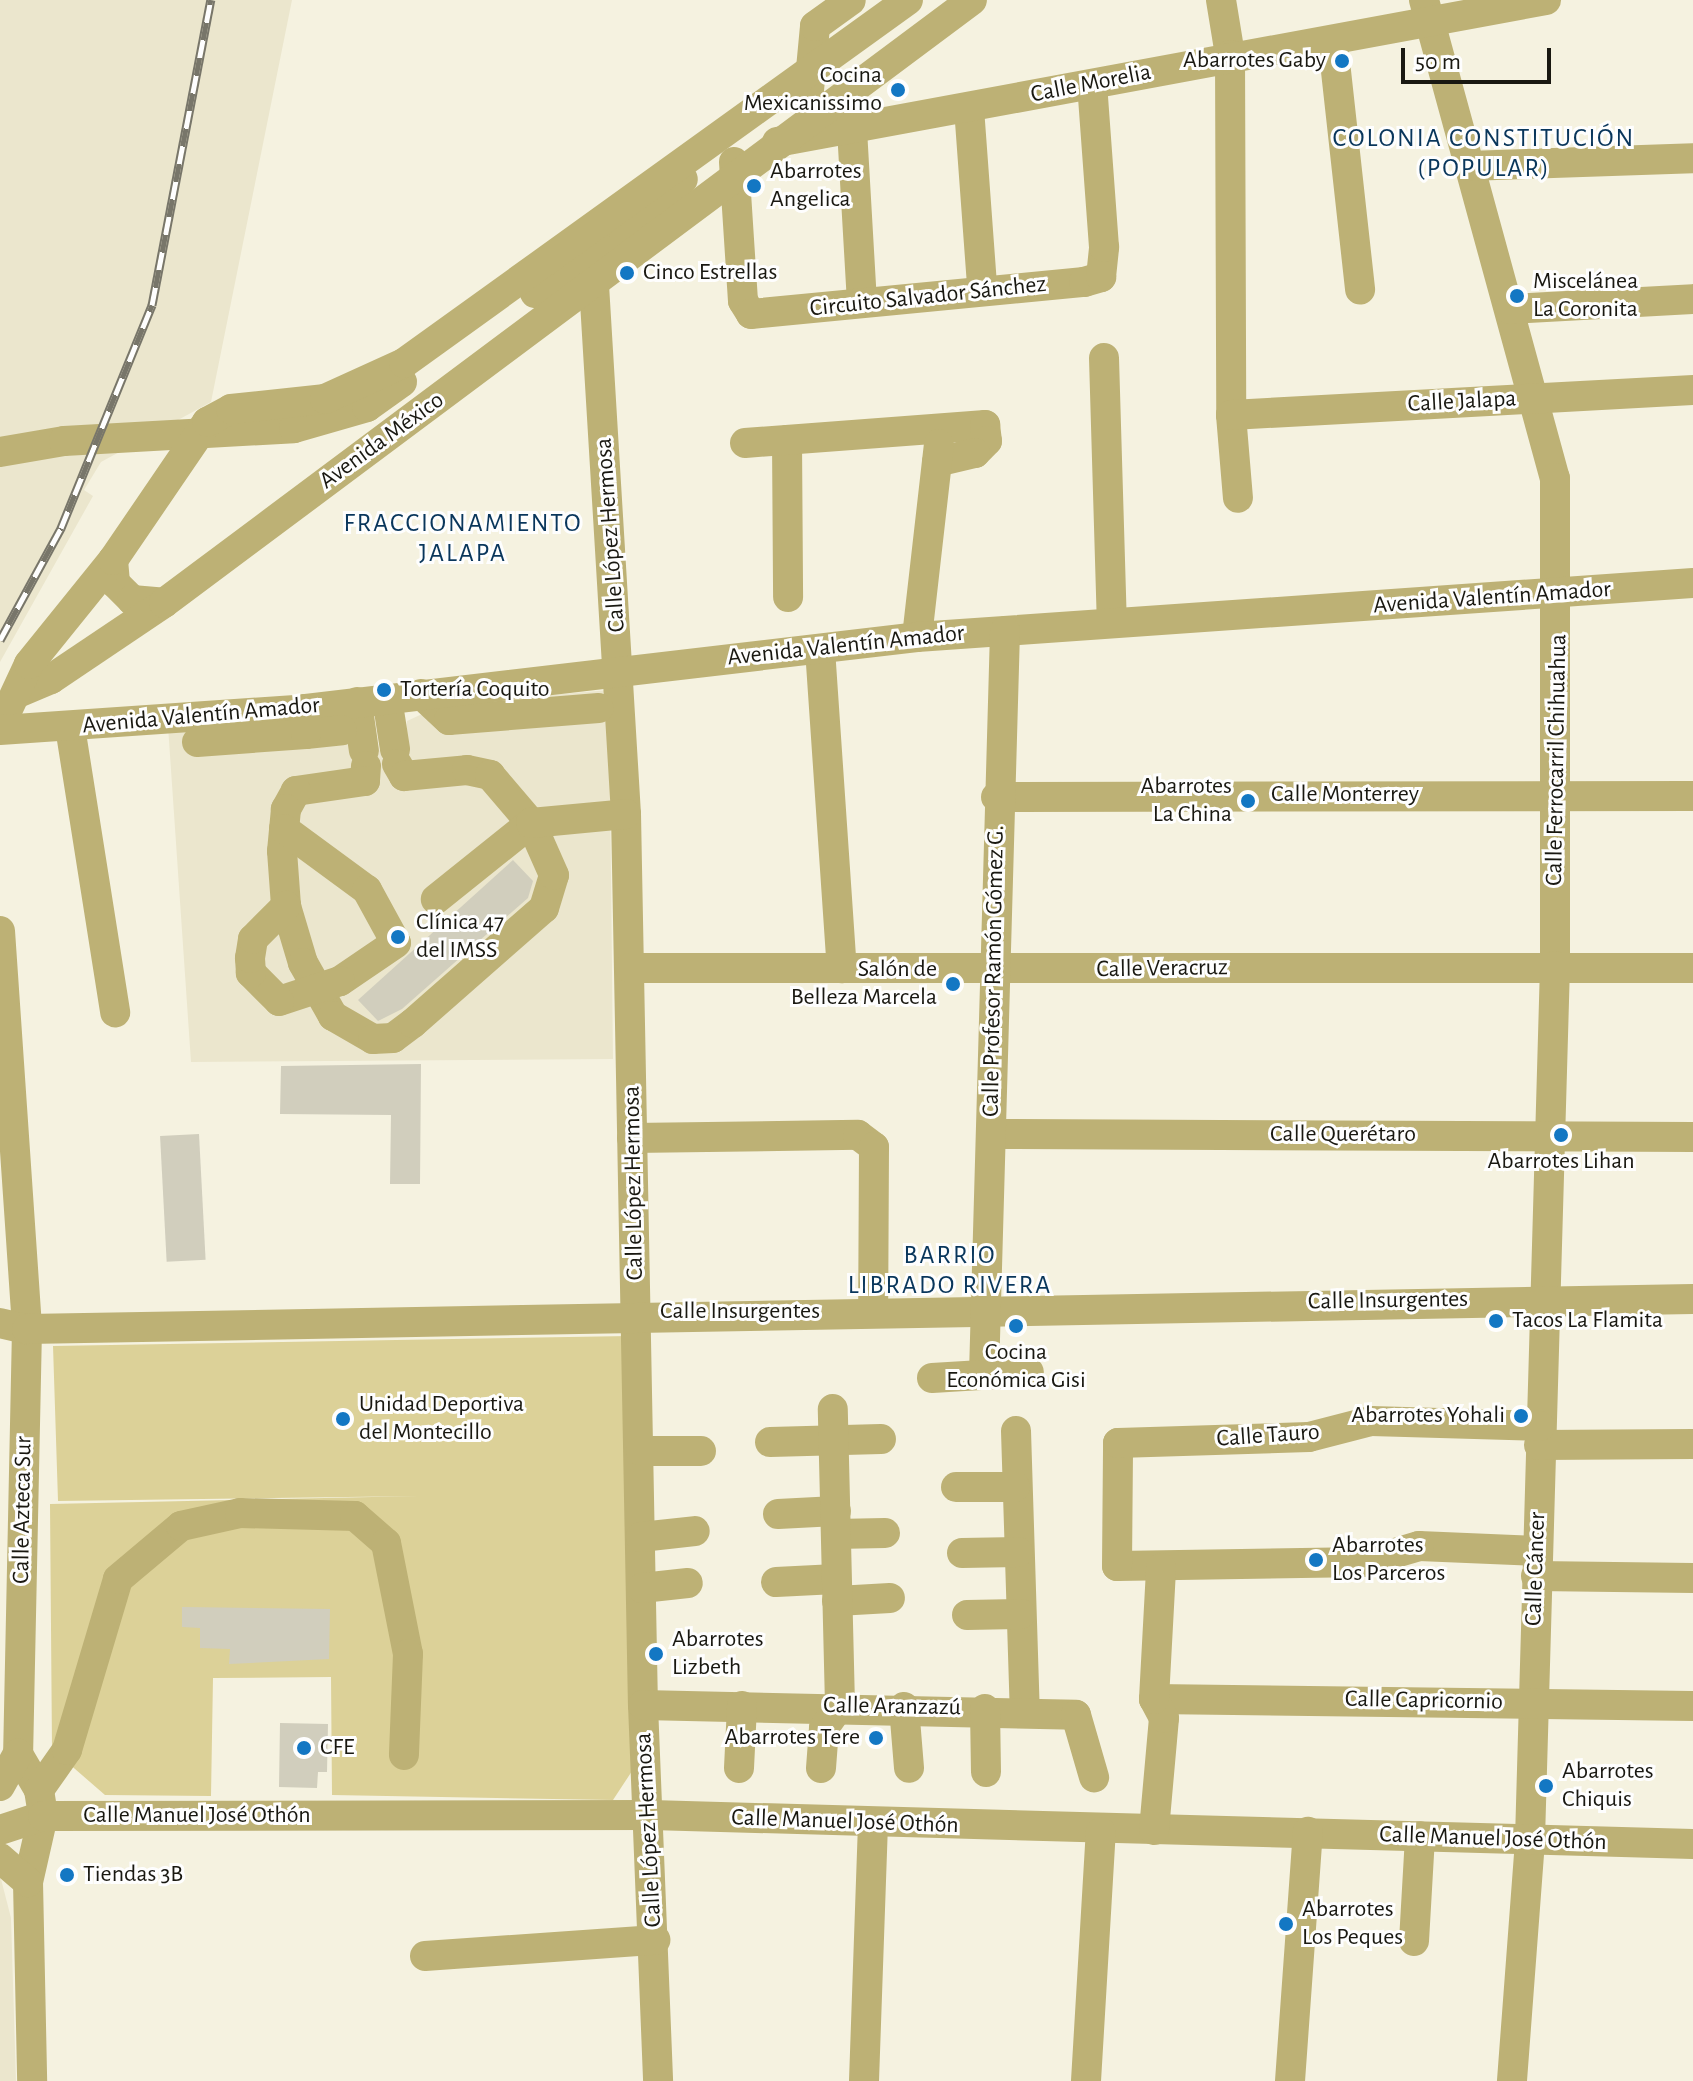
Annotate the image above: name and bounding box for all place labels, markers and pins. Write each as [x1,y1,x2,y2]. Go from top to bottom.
place label: Abarrotes Gaby [1183,47,1326,75]
marker: Abarrotes Gaby [1333,52,1351,70]
place label: Cocina Mexicanissimo [744,62,882,118]
marker: Cocina Mexicanissimo [889,81,907,99]
place label: Abarrotes Angelica [770,158,862,214]
marker: Abarrotes Angelica [745,177,763,195]
place label: Cinco Estrellas [643,259,777,287]
marker: Cinco Estrellas [618,264,636,282]
place label: Miscelánea La Coronita [1533,268,1638,324]
marker: Miscelánea La Coronita [1508,287,1526,305]
place label: Tortería Coquito [400,676,550,704]
marker: Tortería Coquito [375,681,393,699]
place label: Abarrotes La China [1140,773,1232,829]
marker: Abarrotes La China [1239,792,1257,810]
place label: Clínica 47 del IMSS [416,909,504,965]
marker: Clínica 47 del IMSS [387,926,409,948]
place label: Salón de Belleza Marcela [791,956,937,1012]
marker: Salón de Belleza Marcela [944,975,962,993]
marker: Abarrotes Lihan [1552,1126,1570,1144]
place label: Abarrotes Lihan [1487,1148,1635,1176]
place label: Tacos La Flamita [1512,1307,1663,1335]
marker: Tacos La Flamita [1487,1312,1505,1330]
marker: Cocina Económica Gisi [1007,1317,1025,1335]
place label: Cocina Económica Gisi [946,1339,1086,1395]
place label: Unidad Deportiva del Montecillo [359,1391,524,1447]
place label: Abarrotes Yohali [1351,1402,1505,1430]
marker: Abarrotes Yohali [1512,1407,1530,1425]
marker: Unidad Deportiva del Montecillo [334,1410,352,1428]
place label: Abarrotes Los Parceros [1332,1532,1445,1588]
marker: Abarrotes Los Parceros [1307,1551,1325,1569]
place label: Abarrotes Lizbeth [672,1626,764,1682]
marker: Abarrotes Lizbeth [647,1645,665,1663]
place label: Abarrotes Tere [724,1724,860,1752]
marker: Abarrotes Tere [867,1729,885,1747]
place label: CFE [320,1734,354,1762]
marker: CFE [295,1739,313,1757]
place label: Abarrotes Chiquis [1562,1758,1654,1814]
marker: Abarrotes Chiquis [1537,1777,1555,1795]
place label: Tiendas 3B [83,1861,183,1889]
marker: Tiendas 3B [58,1866,76,1884]
place label: Abarrotes Los Peques [1302,1896,1403,1952]
marker: Abarrotes Los Peques [1277,1915,1295,1933]

